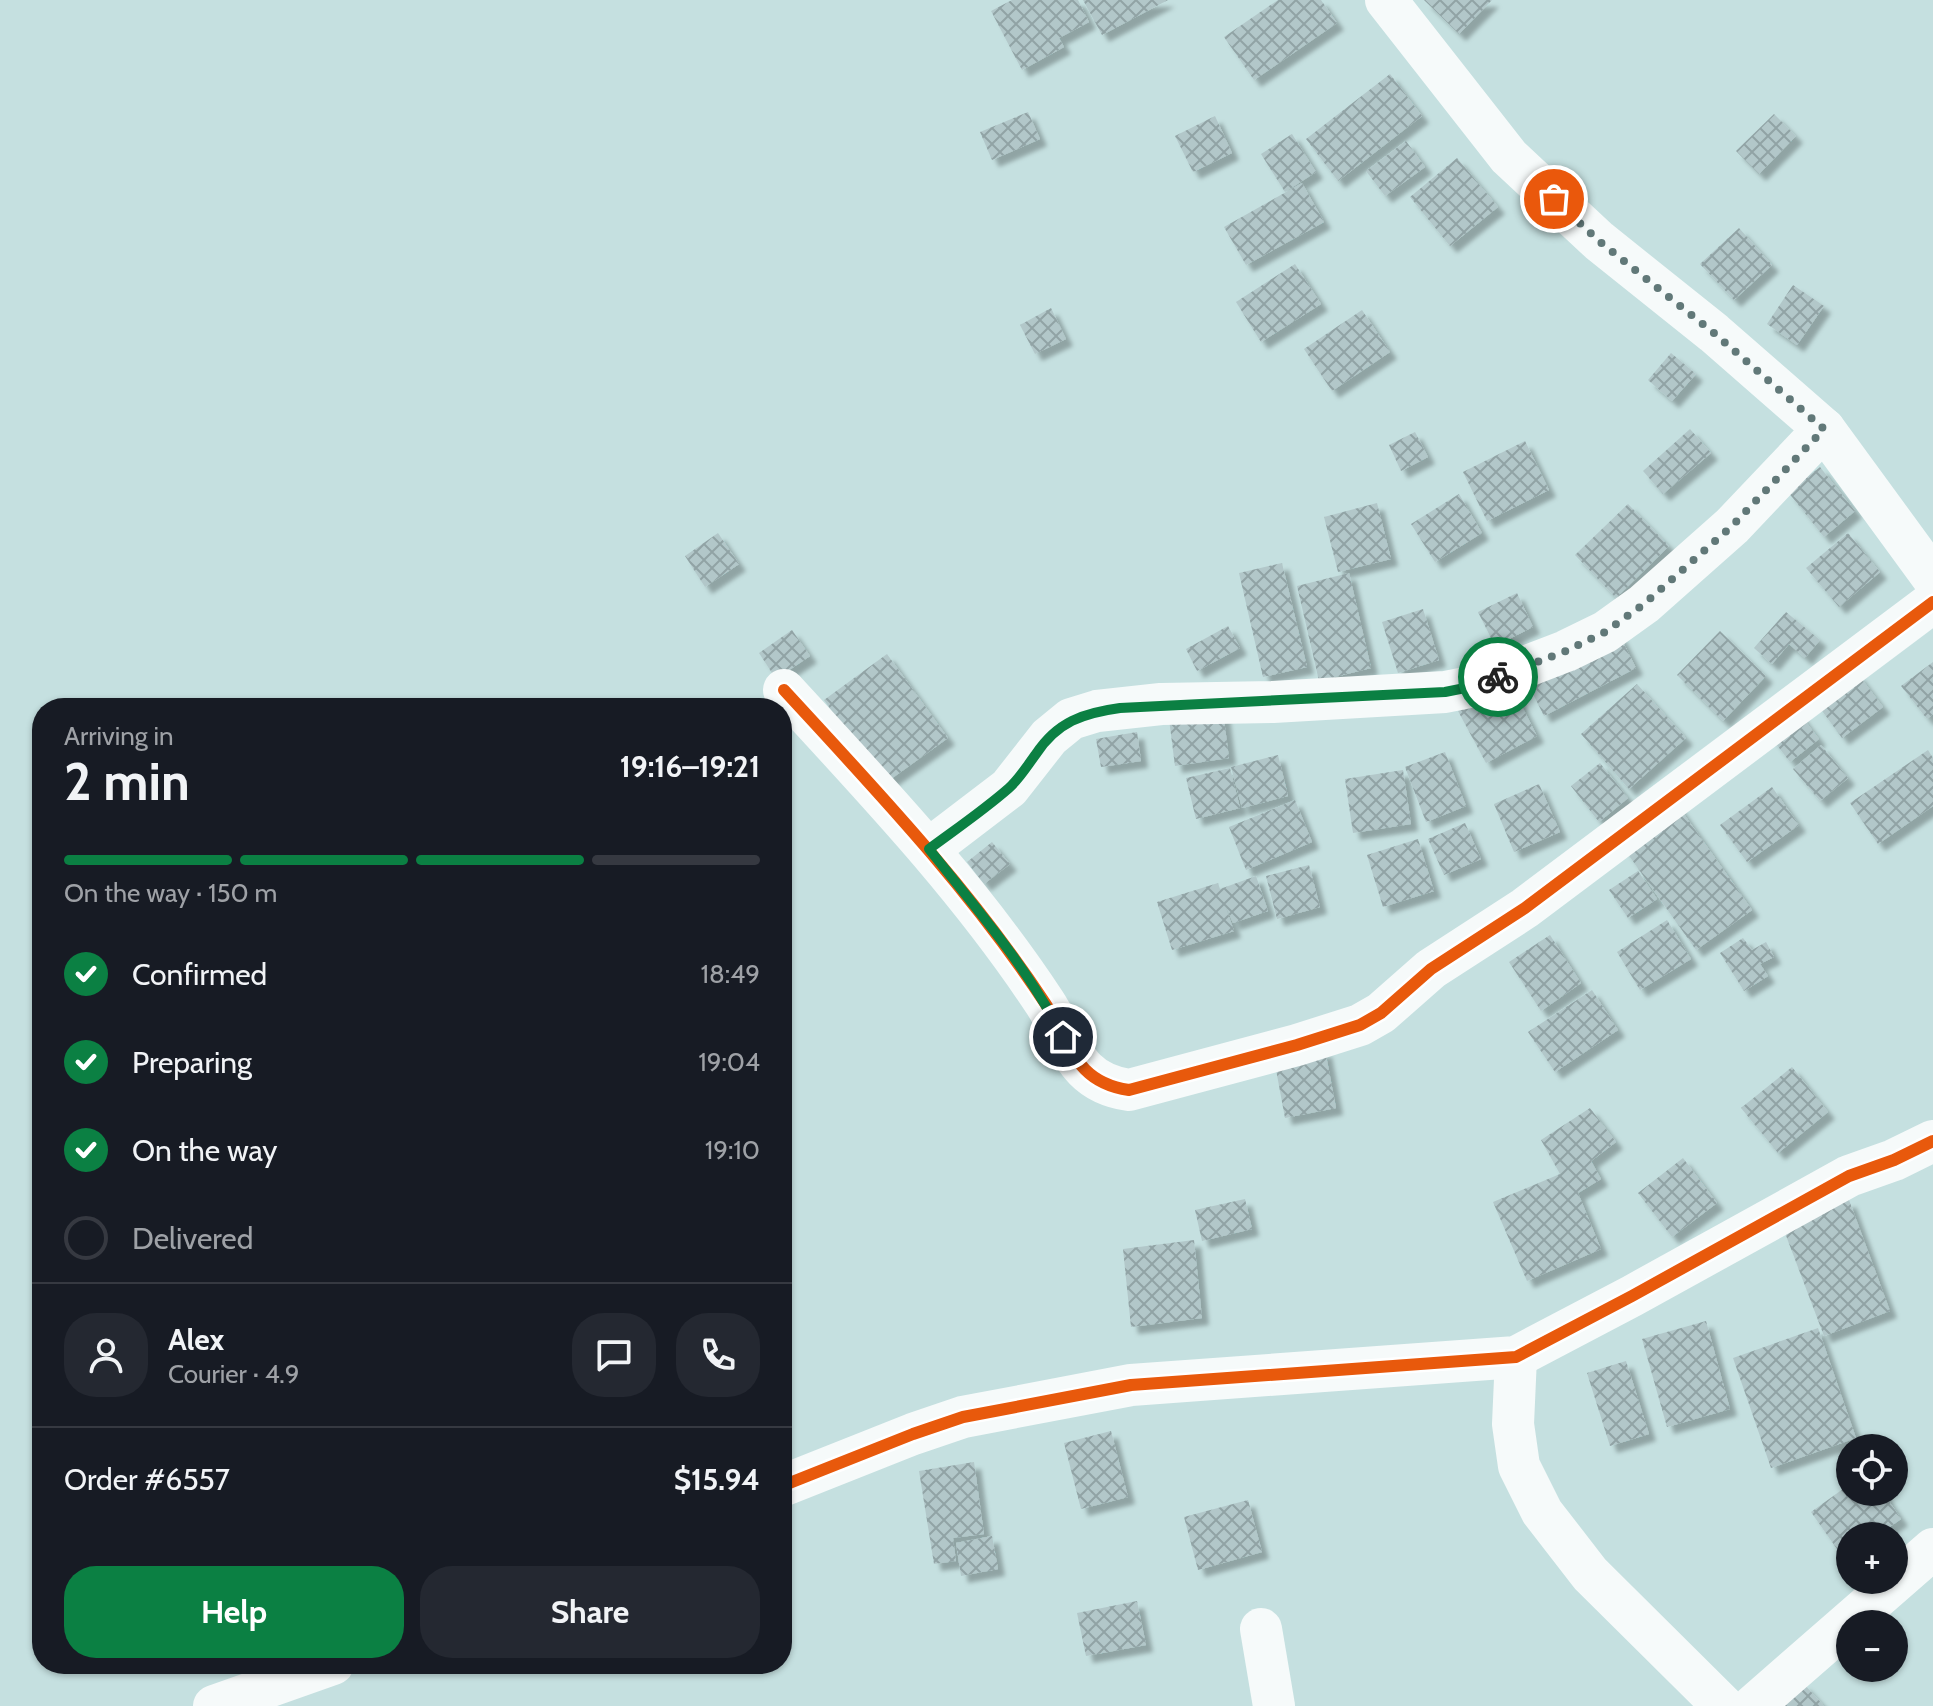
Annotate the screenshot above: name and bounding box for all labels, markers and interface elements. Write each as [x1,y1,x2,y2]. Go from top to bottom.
pin [1520,165,1588,233]
icon: bag [1532,177,1576,221]
courier [1458,637,1538,717]
icon: bike [1476,655,1520,699]
text: Arriving in [64,720,174,752]
text: 19:16–19:21 [620,748,760,785]
text: 2 min [64,750,190,813]
text: On the way · 150 m [64,877,277,909]
icon: check [64,952,108,996]
text: Confirmed [132,956,267,993]
text: 18:49 [701,958,760,990]
pin [1029,1003,1097,1071]
icon: home [1041,1015,1085,1059]
icon: check [64,1040,108,1084]
text: Preparing [132,1044,252,1081]
text: 19:04 [698,1046,760,1078]
icon: check [64,1128,108,1172]
text: On the way [132,1132,277,1169]
text: 19:10 [705,1134,760,1166]
text: Delivered [132,1220,253,1257]
button: person [64,1313,148,1397]
button: chat [572,1313,656,1397]
button: phone [676,1313,760,1397]
text: Alex [168,1321,224,1358]
text: Courier · 4.9 [168,1358,300,1390]
map controls [1836,1434,1908,1682]
button: locate [1836,1434,1908,1506]
text: Order #6557 [64,1461,230,1498]
text: $15.94 [674,1461,760,1498]
button: + [1836,1522,1908,1594]
button: Help [64,1566,404,1658]
button: Share [420,1566,760,1658]
button: − [1836,1610,1908,1682]

